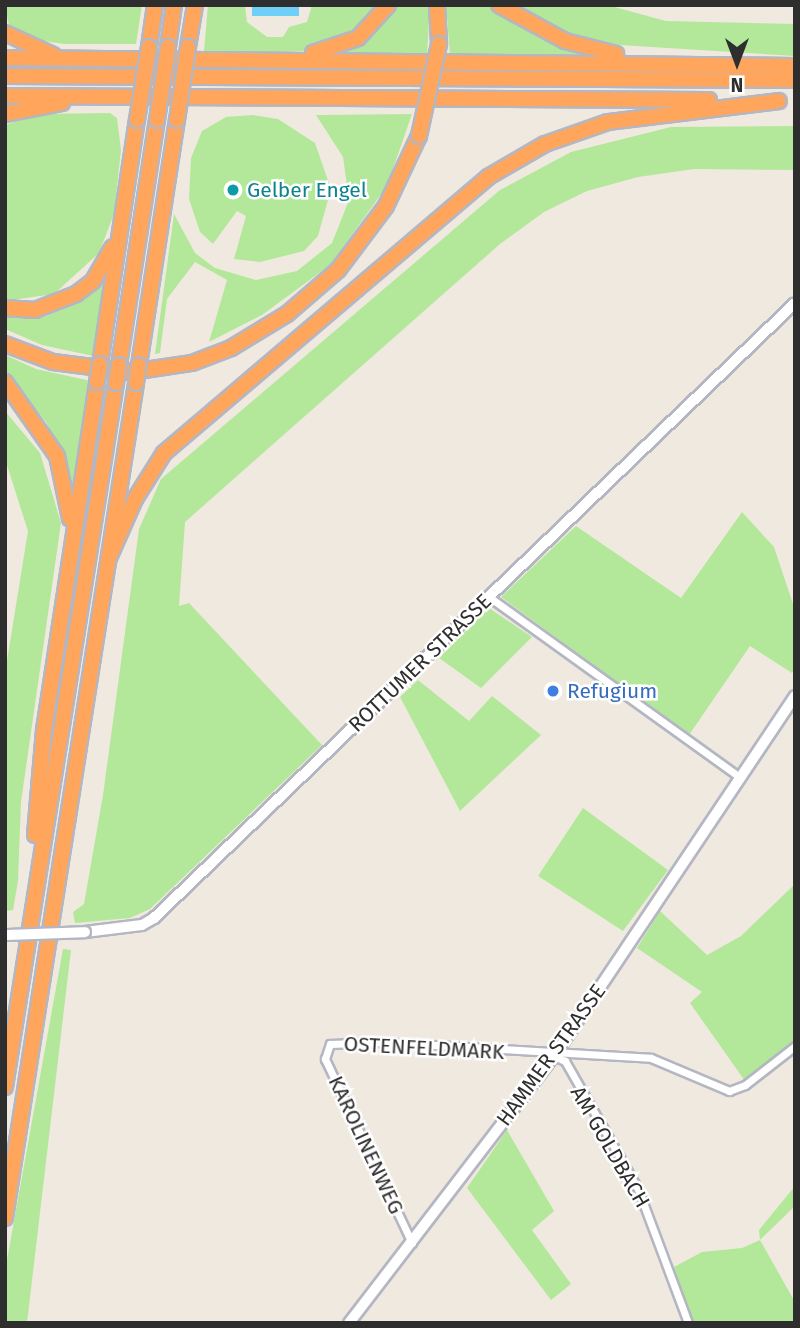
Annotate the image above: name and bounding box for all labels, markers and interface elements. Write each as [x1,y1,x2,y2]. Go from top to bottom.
north arrow [702,28,772,98]
text: N [731,73,743,96]
place label: Gelber Engel [247,177,367,203]
marker: Gelber Engel [225,182,241,198]
street label: ROTTUMER STRASSE [344,589,496,737]
place label: Refugium [567,678,657,704]
marker: Refugium [545,683,561,699]
street label: HAMMER STRASSE [491,979,611,1131]
street label: OSTENFELDMARK [343,1031,505,1065]
street label: KAROLINENWEG [323,1072,409,1218]
street label: AM GOLDBACH [565,1082,655,1212]

